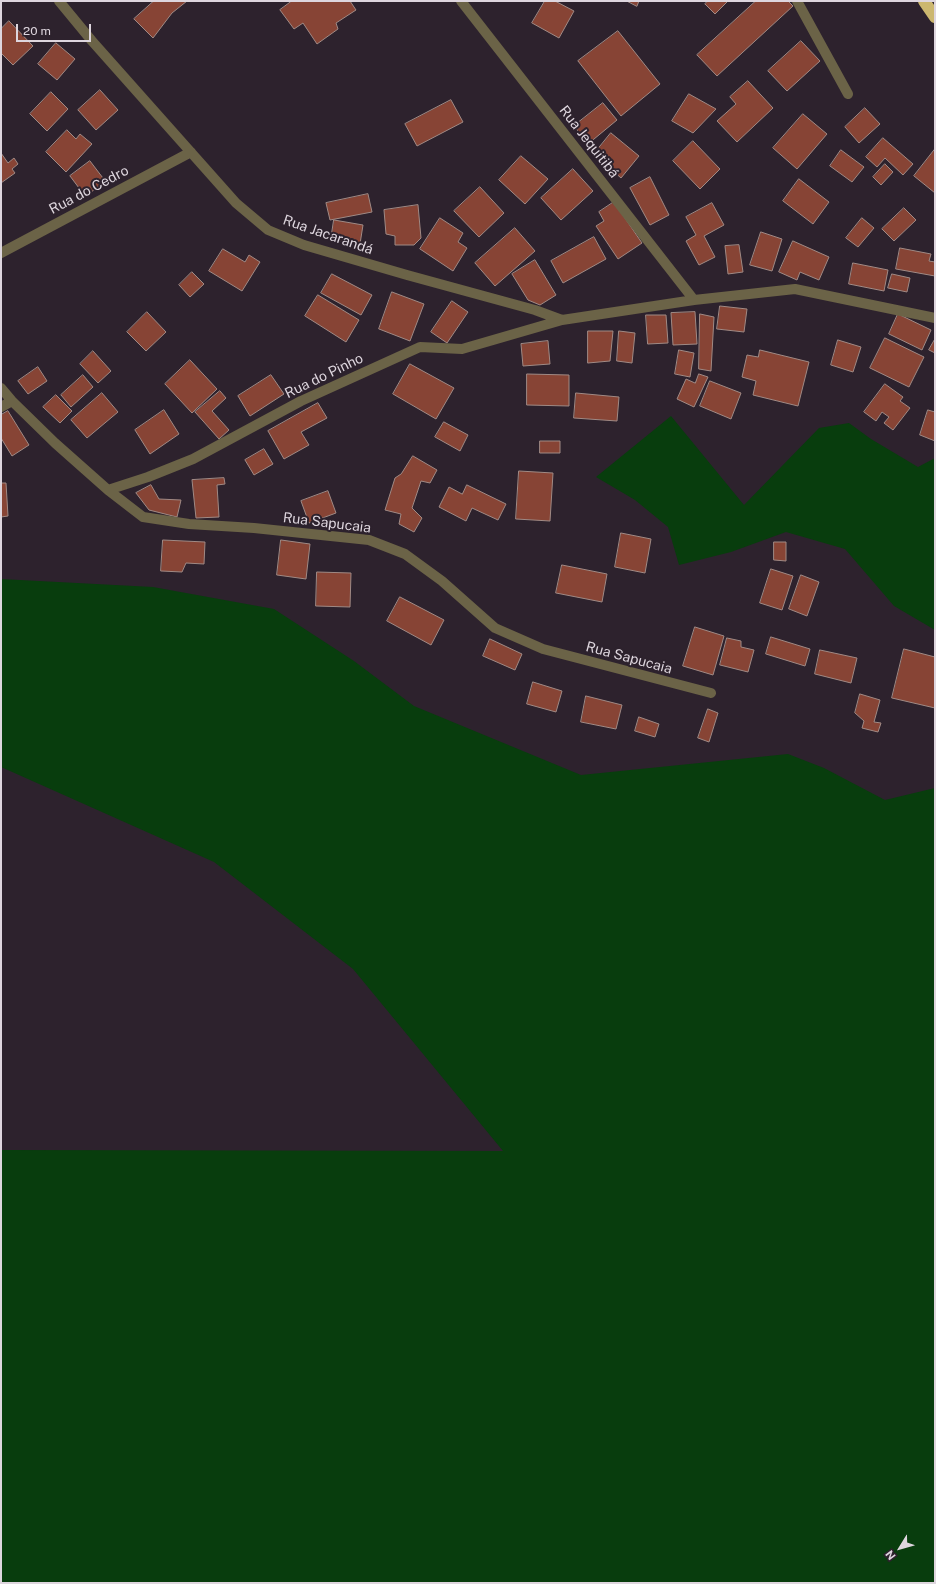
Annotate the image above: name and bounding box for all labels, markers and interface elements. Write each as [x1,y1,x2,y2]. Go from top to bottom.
scale bar [18,16,93,42]
text: 20 m [23,24,51,38]
street label: Rua Jequitibá [556,103,622,181]
street label: Rua do Cedro [46,162,132,218]
street label: Rua Jacarandá [281,212,375,258]
street label: Rua do Pinho [282,350,366,402]
street label: Rua Sapucaia [282,509,372,537]
street label: Rua Sapucaia [584,638,674,678]
north arrow [880,1528,920,1568]
text: N [883,1548,898,1562]

